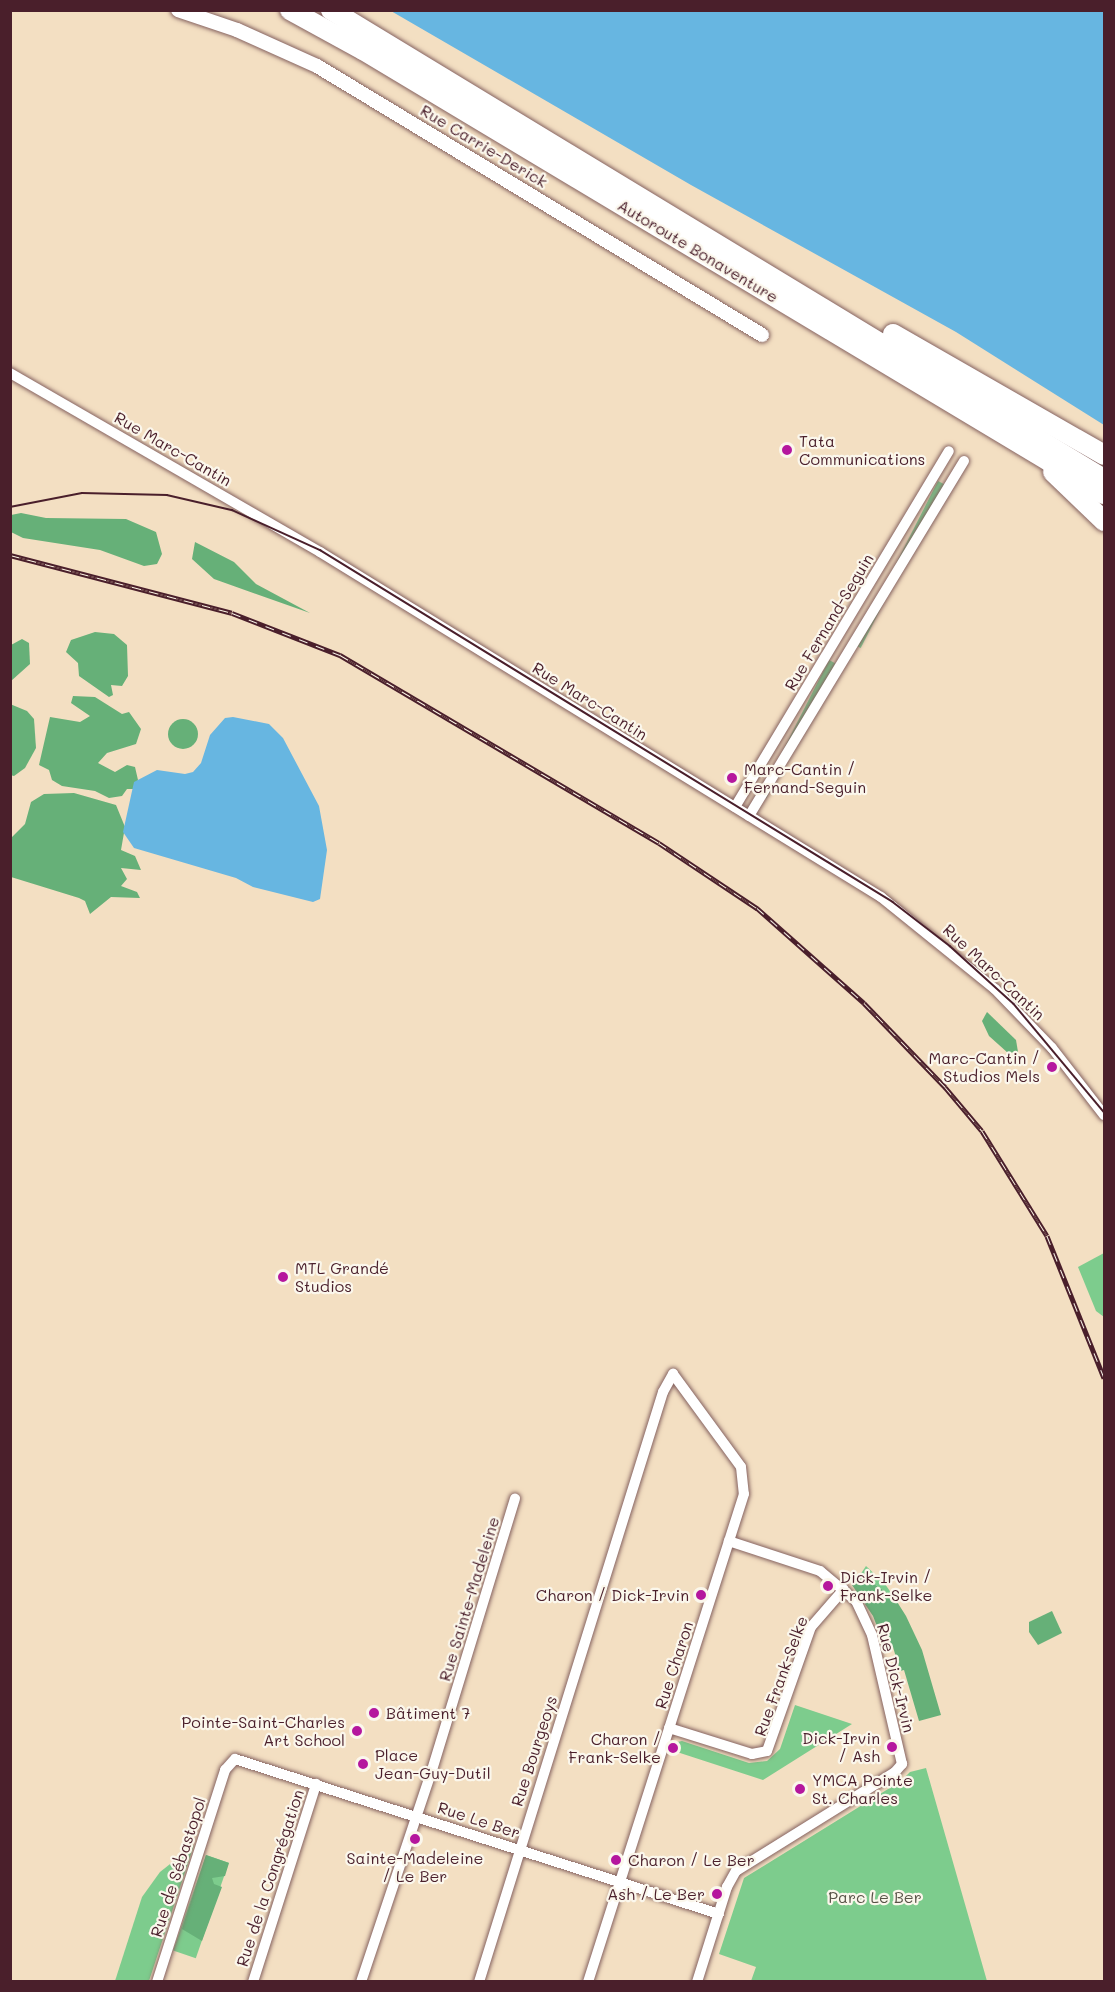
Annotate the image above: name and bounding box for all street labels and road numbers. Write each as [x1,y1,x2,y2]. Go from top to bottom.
street label: Rue Carrie-Derick [417,100,551,192]
street label: Autoroute Bonaventure [614,195,782,307]
street label: Rue Marc-Cantin [111,408,235,490]
street label: Rue Fernand-Seguin [781,550,877,694]
street label: Rue Marc-Cantin [529,658,651,744]
street label: Rue Marc-Cantin [939,920,1049,1024]
street label: Rue Sainte-Madeleine [435,1515,503,1683]
street label: Rue Frank-Selke [750,1613,812,1739]
street label: Rue Charon [651,1619,697,1711]
street label: Rue Dick-Irvin [873,1621,919,1735]
street label: Rue Bourgeoys [507,1693,561,1809]
street label: Rue de la Congrégation [232,1787,308,1969]
street label: Rue de Sébastopol [146,1795,210,1939]
street label: Rue Le Ber [435,1798,523,1842]

